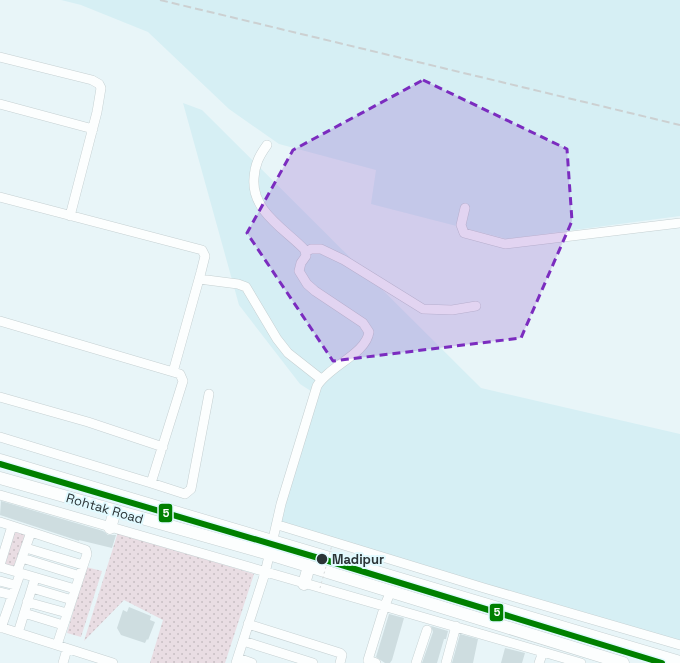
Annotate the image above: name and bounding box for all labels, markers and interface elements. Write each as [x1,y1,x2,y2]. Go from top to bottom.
street label: Rohtak Road [64,489,146,528]
line badge: 5 [158,503,173,523]
text: 5 [163,506,170,520]
place label: Madipur [332,551,384,568]
marker: Madipur [315,552,329,566]
line badge: 5 [489,603,504,622]
text: 5 [494,605,501,619]

